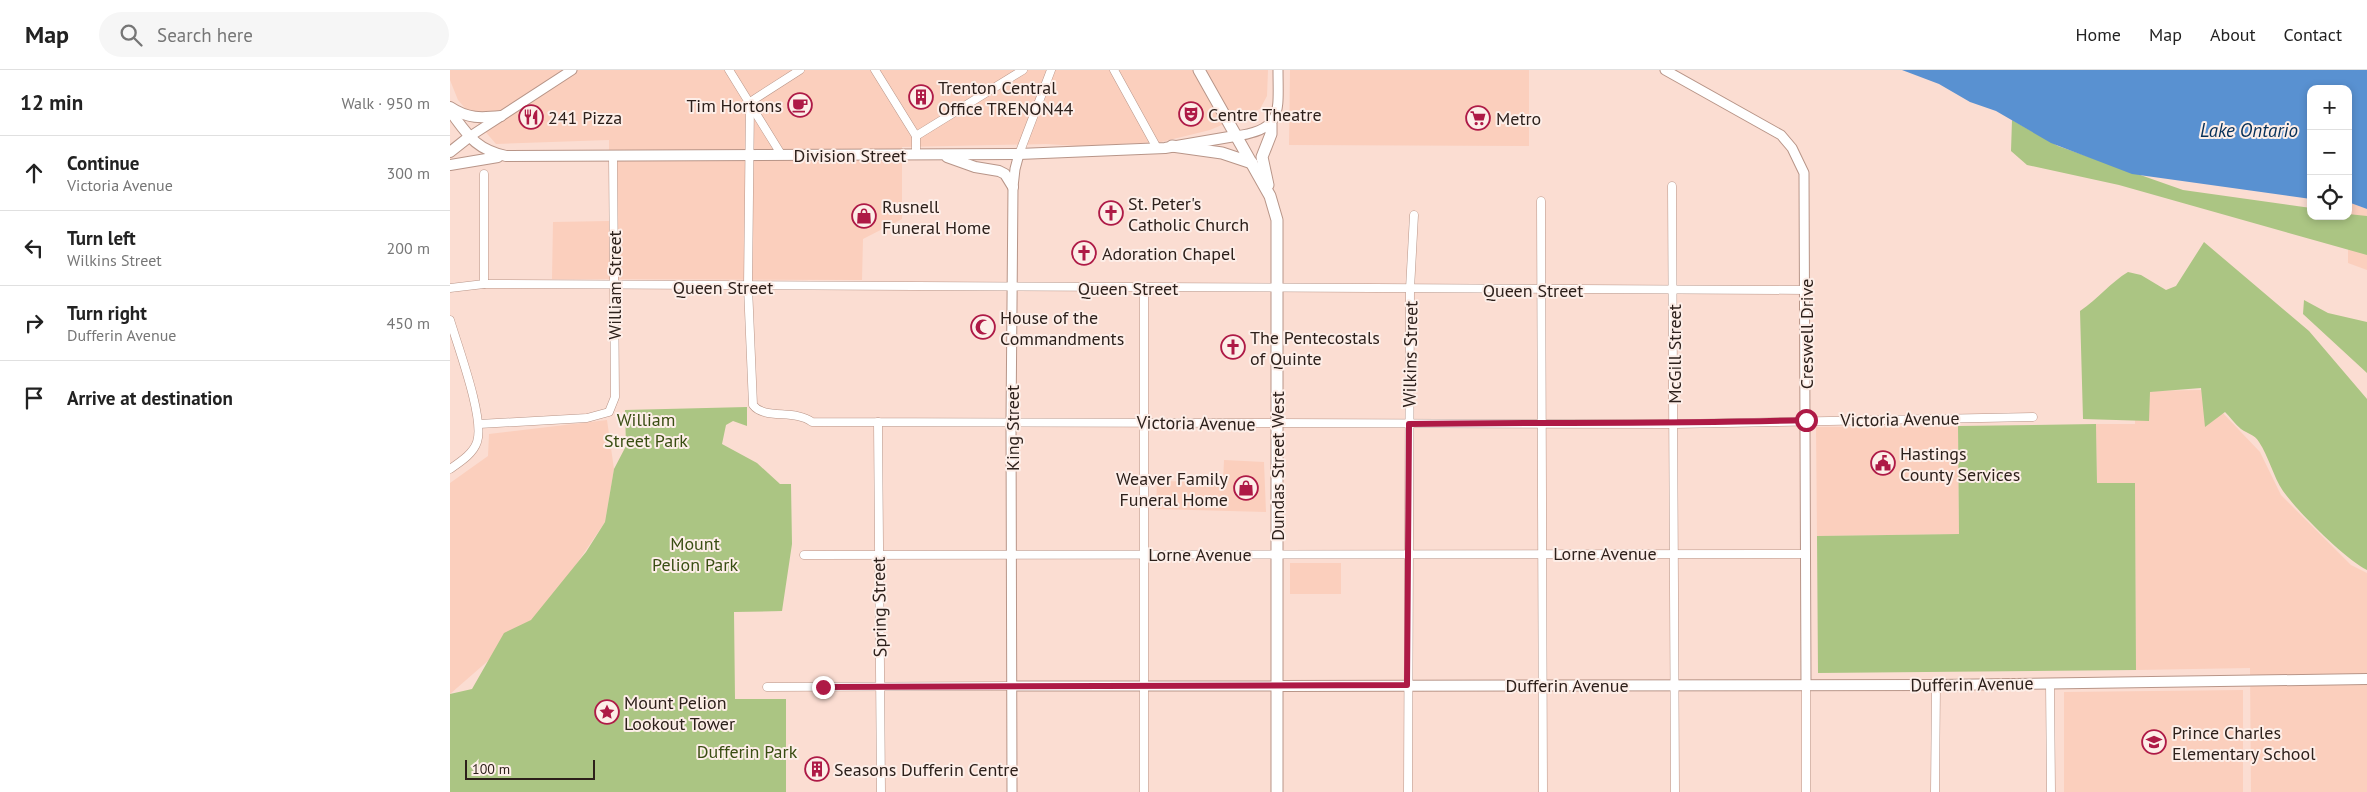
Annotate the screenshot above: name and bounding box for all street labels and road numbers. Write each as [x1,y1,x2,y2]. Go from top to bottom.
street label: Division Street [794,144,906,167]
street label: William Street [603,230,626,340]
street label: Queen Street [673,276,773,299]
street label: Queen Street [1078,277,1178,300]
street label: Queen Street [1483,279,1583,302]
street label: Creswell Drive [1795,279,1818,389]
street label: Wilkins Street [1398,300,1422,408]
street label: McGill Street [1663,304,1686,404]
street label: King Street [1001,385,1024,471]
street label: Dundas Street West [1266,391,1289,541]
street label: Victoria Avenue [1839,406,1960,432]
street label: Victoria Avenue [1135,410,1256,436]
street label: Lorne Avenue [1553,542,1657,565]
street label: Lorne Avenue [1148,543,1252,566]
street label: Spring Street [867,557,891,657]
street label: Dufferin Avenue [1910,671,2034,697]
street label: Dufferin Avenue [1505,674,1629,697]

